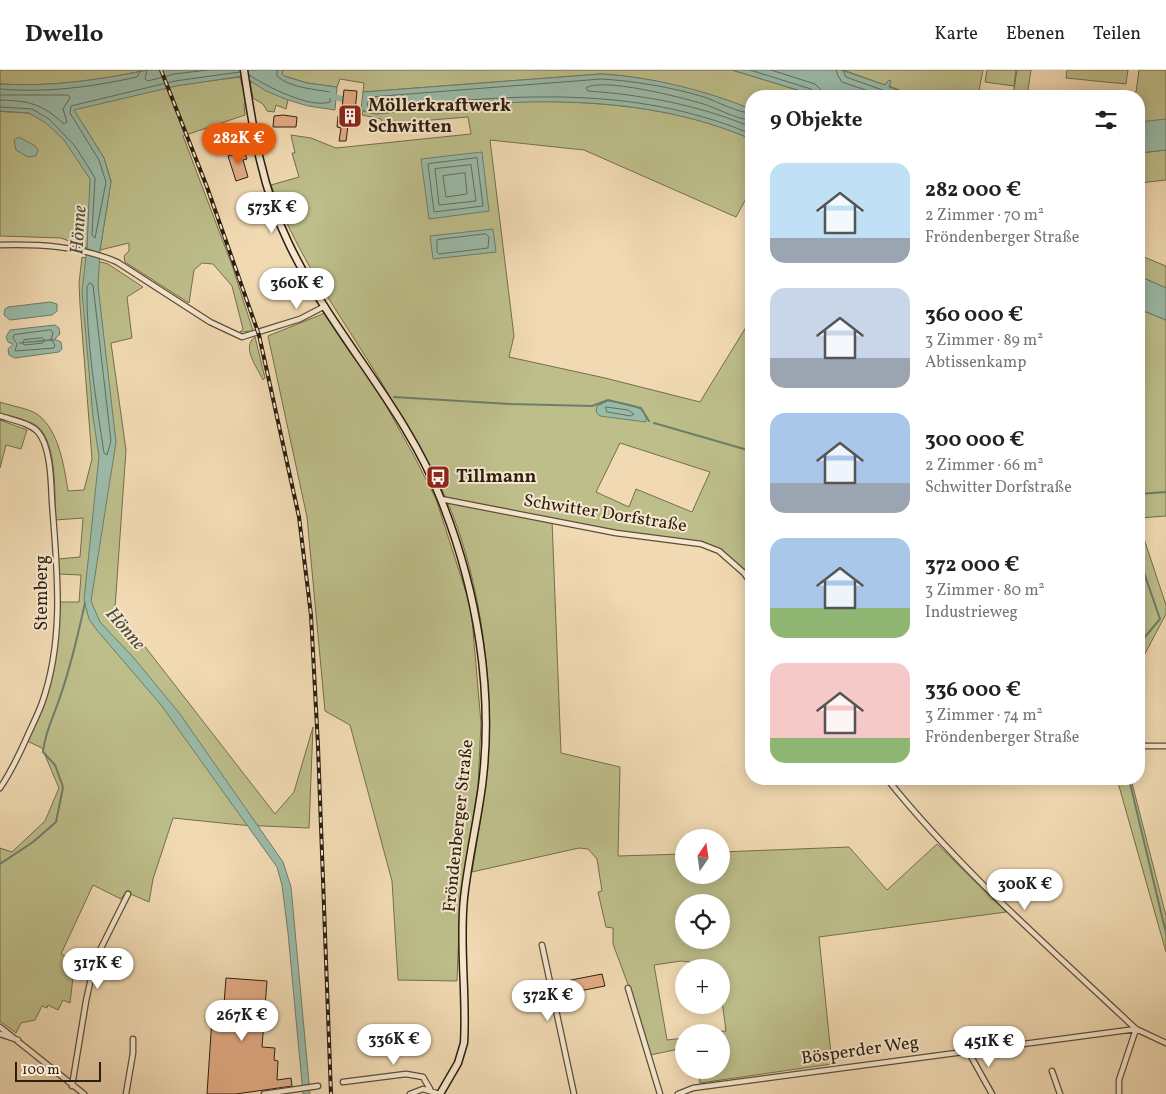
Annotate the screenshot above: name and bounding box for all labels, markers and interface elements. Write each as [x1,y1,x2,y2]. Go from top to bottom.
text: Dwello [25,18,103,52]
text: Karte [934,22,978,47]
text: Ebenen [1006,22,1065,47]
text: Teilen [1093,22,1141,47]
place label: Möllerkraftwerk Schwitten [368,94,511,140]
building icon: Möllerkraftwerk Schwitten [337,103,363,129]
text: 9 Objekte [770,106,863,135]
icon: filters [1092,106,1120,134]
pin: 282K € [198,122,280,165]
text: 282K € [213,128,265,150]
text: 282 000 € [925,176,1021,205]
icon: home [810,183,870,243]
pin: 573K € [231,191,313,234]
text: 573K € [247,197,297,219]
water label: Hönne [64,204,94,255]
text: 2 Zimmer · 70 m² [925,205,1044,227]
text: Fröndenberger Straße [925,227,1079,249]
pin: 360K € [256,268,338,310]
text: 360K € [270,273,324,295]
text: 360 000 € [925,301,1023,330]
icon: home [810,308,870,368]
text: 3 Zimmer · 89 m² [925,330,1043,352]
text: Abtissenkamp [925,352,1026,374]
text: 300 000 € [925,426,1025,455]
icon: home [810,433,870,493]
text: 2 Zimmer · 66 m² [925,455,1043,477]
bus stop icon: Tillmann [425,464,451,490]
place label: Tillmann [456,465,537,490]
text: Schwitter Dorfstraße [925,477,1072,499]
street label: Schwitter Dorfstraße [522,489,688,539]
text: 372 000 € [925,551,1020,580]
street label: Stemberg [30,555,55,631]
icon: home [810,558,870,618]
text: 3 Zimmer · 80 m² [925,580,1045,602]
water label: Hönne [99,602,151,656]
text: Industrieweg [925,602,1018,624]
text: 336 000 € [925,676,1021,705]
icon: home [810,683,870,743]
text: 3 Zimmer · 74 m² [925,705,1042,727]
text: Fröndenberger Straße [925,727,1079,749]
street label: Fröndenberger Straße [437,738,481,914]
north arrow [675,829,730,884]
map controls [675,829,730,1079]
pin: 300K € [984,868,1066,911]
text: 300K € [998,874,1052,896]
button: locate [675,894,730,949]
pin: 317K € [57,948,139,990]
text: 317K € [74,953,122,975]
button: + [675,959,730,1014]
pin: 372K € [507,980,589,1022]
text: 372K € [523,985,573,1007]
pin: 267K € [201,1000,283,1042]
text: 267K € [216,1005,268,1027]
pin: 336K € [353,1024,435,1066]
button: − [675,1024,730,1079]
pin: 451K € [948,1026,1030,1068]
text: 336K € [368,1029,420,1051]
street label: Bösperder Weg [800,1030,920,1072]
text: 451K € [964,1031,1014,1053]
scale bar [15,1059,101,1082]
text: 100 m [22,1061,60,1080]

